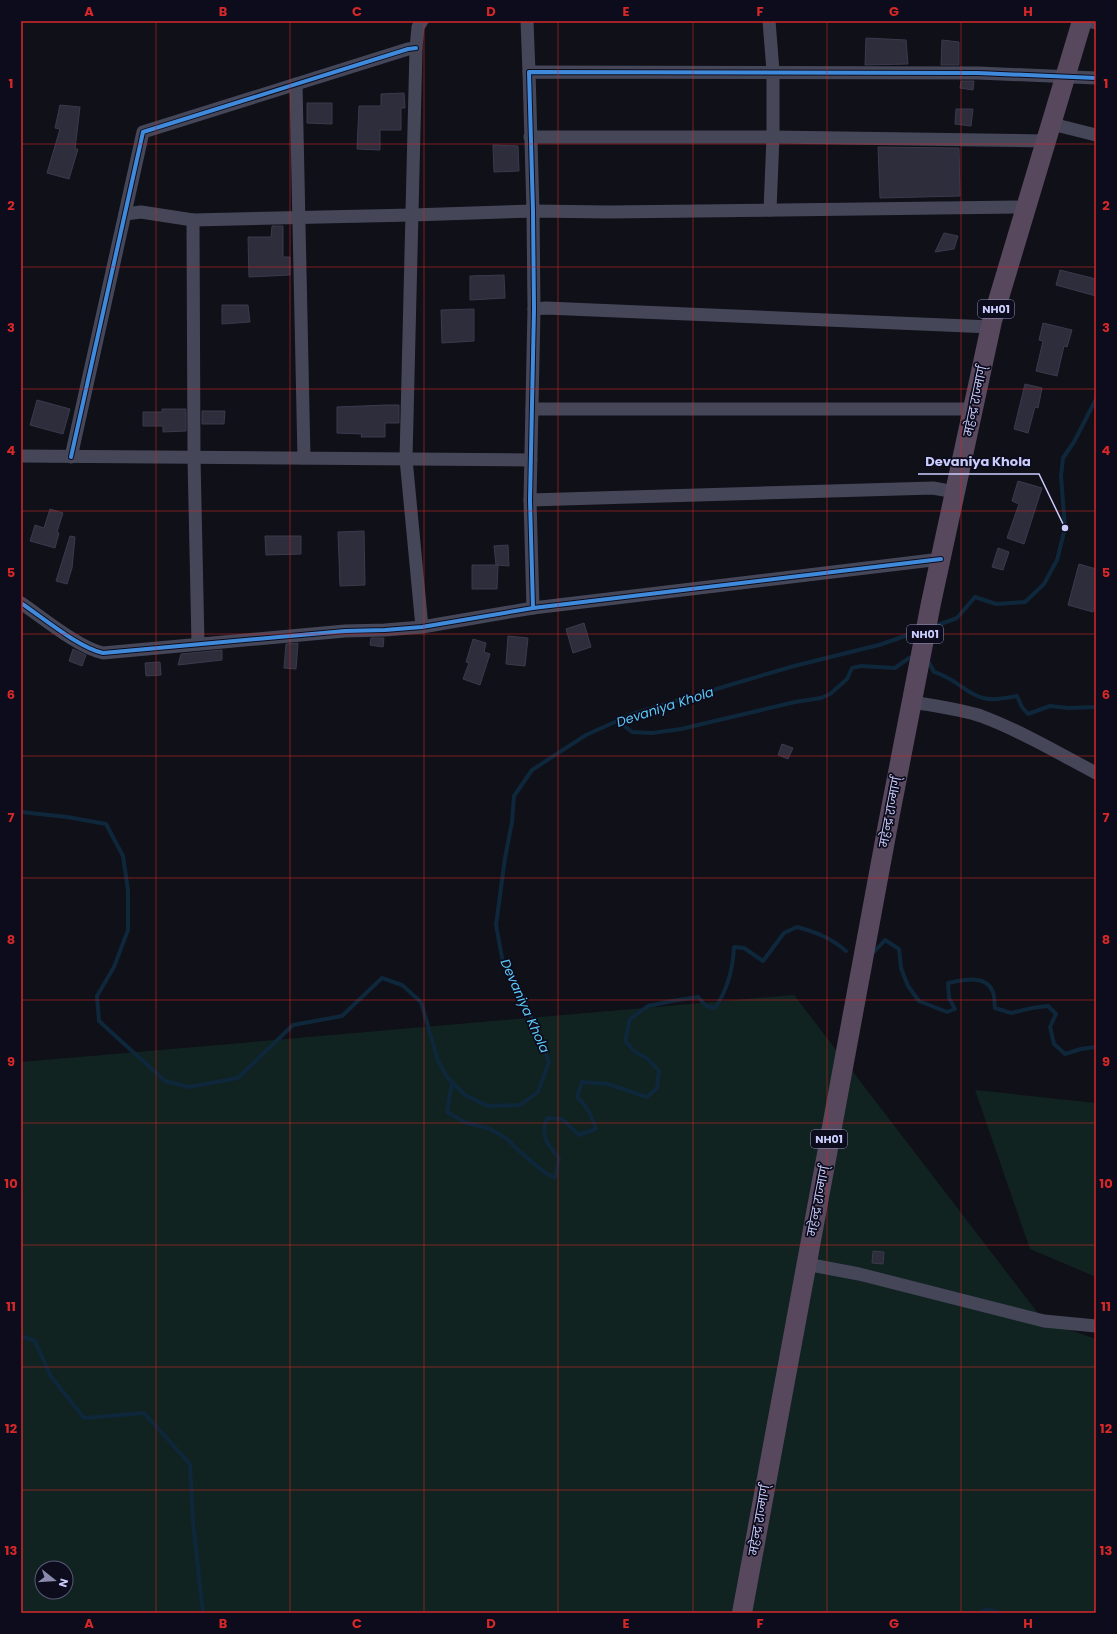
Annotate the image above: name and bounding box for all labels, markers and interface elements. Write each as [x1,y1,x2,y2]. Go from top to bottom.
text: A [84,2,94,21]
text: B [219,2,228,21]
text: C [352,2,362,21]
text: D [486,2,496,21]
text: E [622,2,630,21]
text: F [756,2,764,21]
text: G [889,2,899,21]
text: H [1023,2,1033,21]
text: 1 [9,74,13,93]
text: 1 [1104,74,1108,93]
text: 2 [7,196,15,215]
text: 2 [1102,196,1110,215]
road number: NH01 [978,300,1014,318]
text: 3 [7,318,15,337]
text: 3 [1102,318,1110,337]
street label: महेन्द्र राज्मार्ग् [959,362,991,439]
text: 4 [7,441,16,460]
text: 4 [1102,441,1111,460]
callout: Devaniya Khola [918,449,1039,474]
text: Devaniya Khola [925,452,1031,471]
text: 5 [7,563,15,582]
text: 5 [1102,563,1110,582]
road number: NH01 [907,625,943,643]
water label: Devaniya Khola [614,682,716,732]
text: 6 [7,685,15,704]
text: 6 [1102,685,1110,704]
street label: महेन्द्र राज्मार्ग् [875,773,906,850]
text: 7 [8,808,15,827]
text: 7 [1103,808,1110,827]
text: 8 [7,930,15,949]
text: 8 [1102,930,1110,949]
water label: Devaniya Khola [496,956,554,1056]
text: 9 [7,1052,15,1071]
text: 9 [1102,1052,1110,1071]
road number: NH01 [811,1130,847,1148]
street label: महेन्द्र राज्मार्ग् [803,1162,834,1239]
text: 10 [4,1174,18,1193]
text: 10 [1099,1174,1113,1193]
text: 11 [6,1297,16,1316]
text: 11 [1101,1297,1111,1316]
text: 12 [5,1419,18,1438]
text: 12 [1100,1419,1113,1438]
street label: महेन्द्र राज्मार्ग् [744,1481,774,1558]
text: 13 [5,1541,18,1560]
text: 13 [1100,1541,1113,1560]
north arrow [34,1560,74,1600]
text: N [55,1577,72,1589]
text: A [84,1614,94,1633]
text: B [219,1614,228,1633]
text: C [352,1614,362,1633]
text: D [486,1614,496,1633]
text: E [622,1614,630,1633]
text: F [756,1614,764,1633]
text: G [889,1614,899,1633]
text: H [1023,1614,1033,1633]

